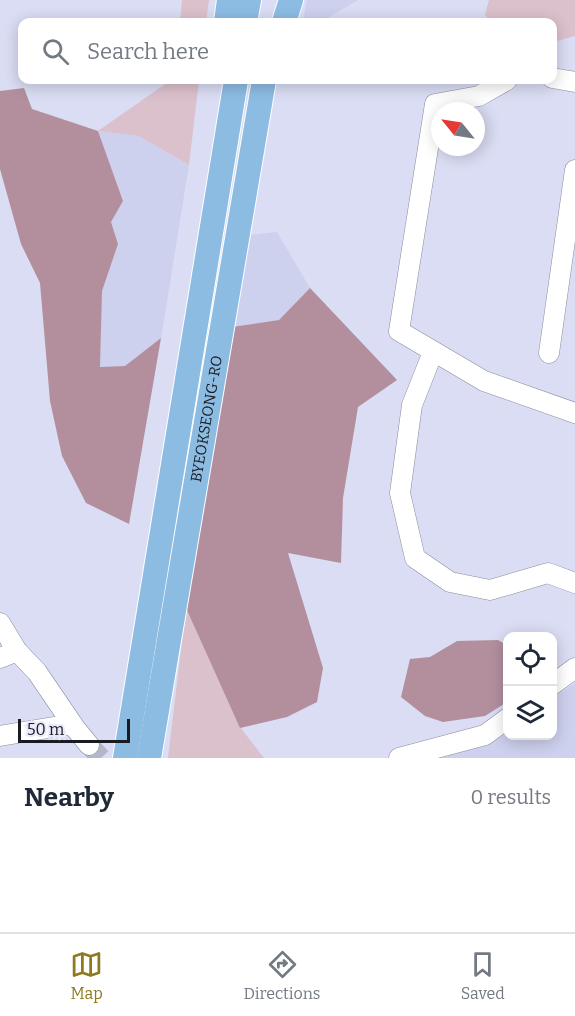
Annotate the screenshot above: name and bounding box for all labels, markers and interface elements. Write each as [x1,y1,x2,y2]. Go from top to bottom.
search box [18,18,557,84]
icon: search [39,35,72,68]
text: Search here [87,38,209,65]
north arrow [431,102,485,156]
street label: BYEOKSEONG-RO [187,354,226,483]
map controls [503,632,557,740]
button: locate [503,632,557,686]
button: layers [503,686,557,740]
scale bar [18,716,130,744]
text: 50 m [27,720,64,739]
text: Nearby [24,782,114,813]
text: 0 results [471,785,551,809]
tab: Map [70,948,103,1003]
tab: Directions [244,948,321,1003]
tab: Saved [461,948,505,1003]

